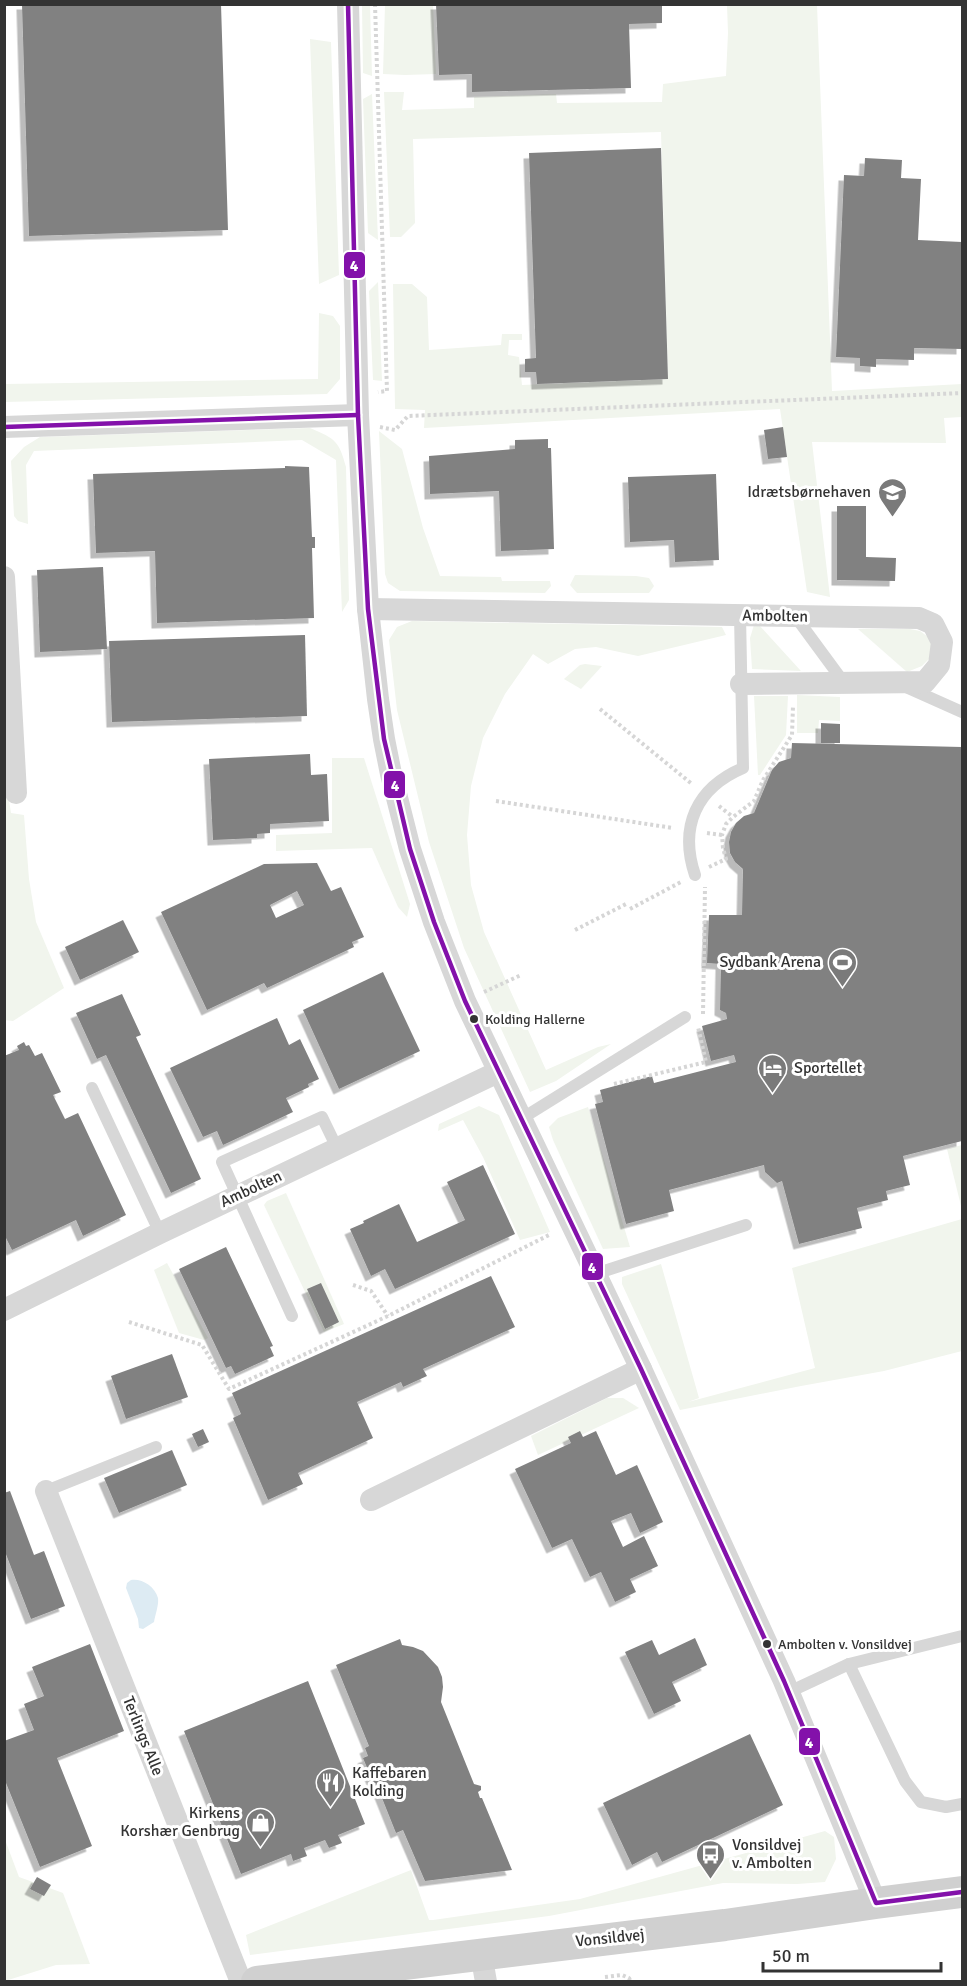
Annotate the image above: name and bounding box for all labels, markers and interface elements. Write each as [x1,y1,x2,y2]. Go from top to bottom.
line badge: 4 [343,251,366,279]
text: 4 [350,256,359,276]
school or university icon: Idrætsbørnehaven [876,476,908,518]
place label: Idrætsbørnehaven [747,482,871,502]
street label: Ambolten [742,605,808,627]
line badge: 4 [383,770,406,799]
text: 4 [391,776,400,796]
sports icon: Sydbank Arena [826,946,858,988]
place label: Sydbank Arena [720,952,821,972]
place label: Kolding Hallerne [485,1011,585,1028]
marker: Kolding Hallerne [468,1013,480,1025]
hotel icon: Sportellet [757,1052,789,1094]
place label: Sportellet [794,1058,862,1078]
street label: Ambolten [217,1166,285,1212]
line badge: 4 [581,1252,604,1281]
text: 4 [588,1258,597,1278]
place label: Ambolten v. Vonsildvej [778,1636,912,1653]
marker: Ambolten v. Vonsildvej [761,1638,773,1650]
street label: Terlings Alle [118,1693,168,1779]
line badge: 4 [798,1727,821,1756]
text: 4 [805,1733,814,1753]
place label: Kaffebaren Kolding [352,1763,427,1801]
restaurant icon: Kaffebaren Kolding [315,1766,347,1808]
place label: Kirkens Korshær Genbrug [120,1803,240,1841]
shop icon: Kirkens Korshær Genbrug [245,1806,277,1848]
place label: Vonsildvej v. Ambolten [732,1835,812,1873]
bus stop icon: Vonsildvej v. Ambolten [695,1838,727,1880]
street label: Vonsildvej [574,1924,646,1952]
scale bar [763,1935,942,1973]
text: 50 m [772,1945,810,1967]

